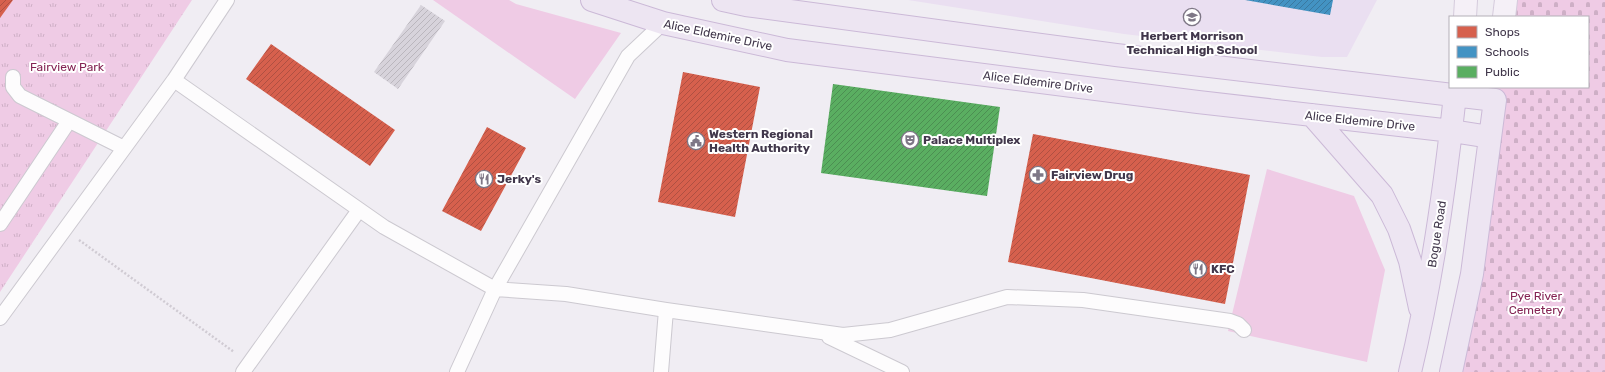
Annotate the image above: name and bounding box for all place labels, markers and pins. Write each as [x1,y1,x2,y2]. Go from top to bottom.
school or university icon: Herbert Morrison Technical High School [1182,7,1202,27]
place label: Herbert Morrison Technical High School [1126,29,1258,57]
place label: Western Regional Health Authority [709,127,813,155]
theatre icon: Palace Multiplex [900,130,920,150]
public building icon: Western Regional Health Authority [686,131,706,151]
place label: Palace Multiplex [923,133,1020,147]
pharmacy icon: Fairview Drug [1028,165,1048,185]
place label: Fairview Drug [1051,168,1133,182]
restaurant icon: Jerky's [474,169,494,189]
place label: Jerky's [497,172,542,186]
restaurant icon: KFC [1188,259,1208,279]
place label: KFC [1211,262,1235,276]

